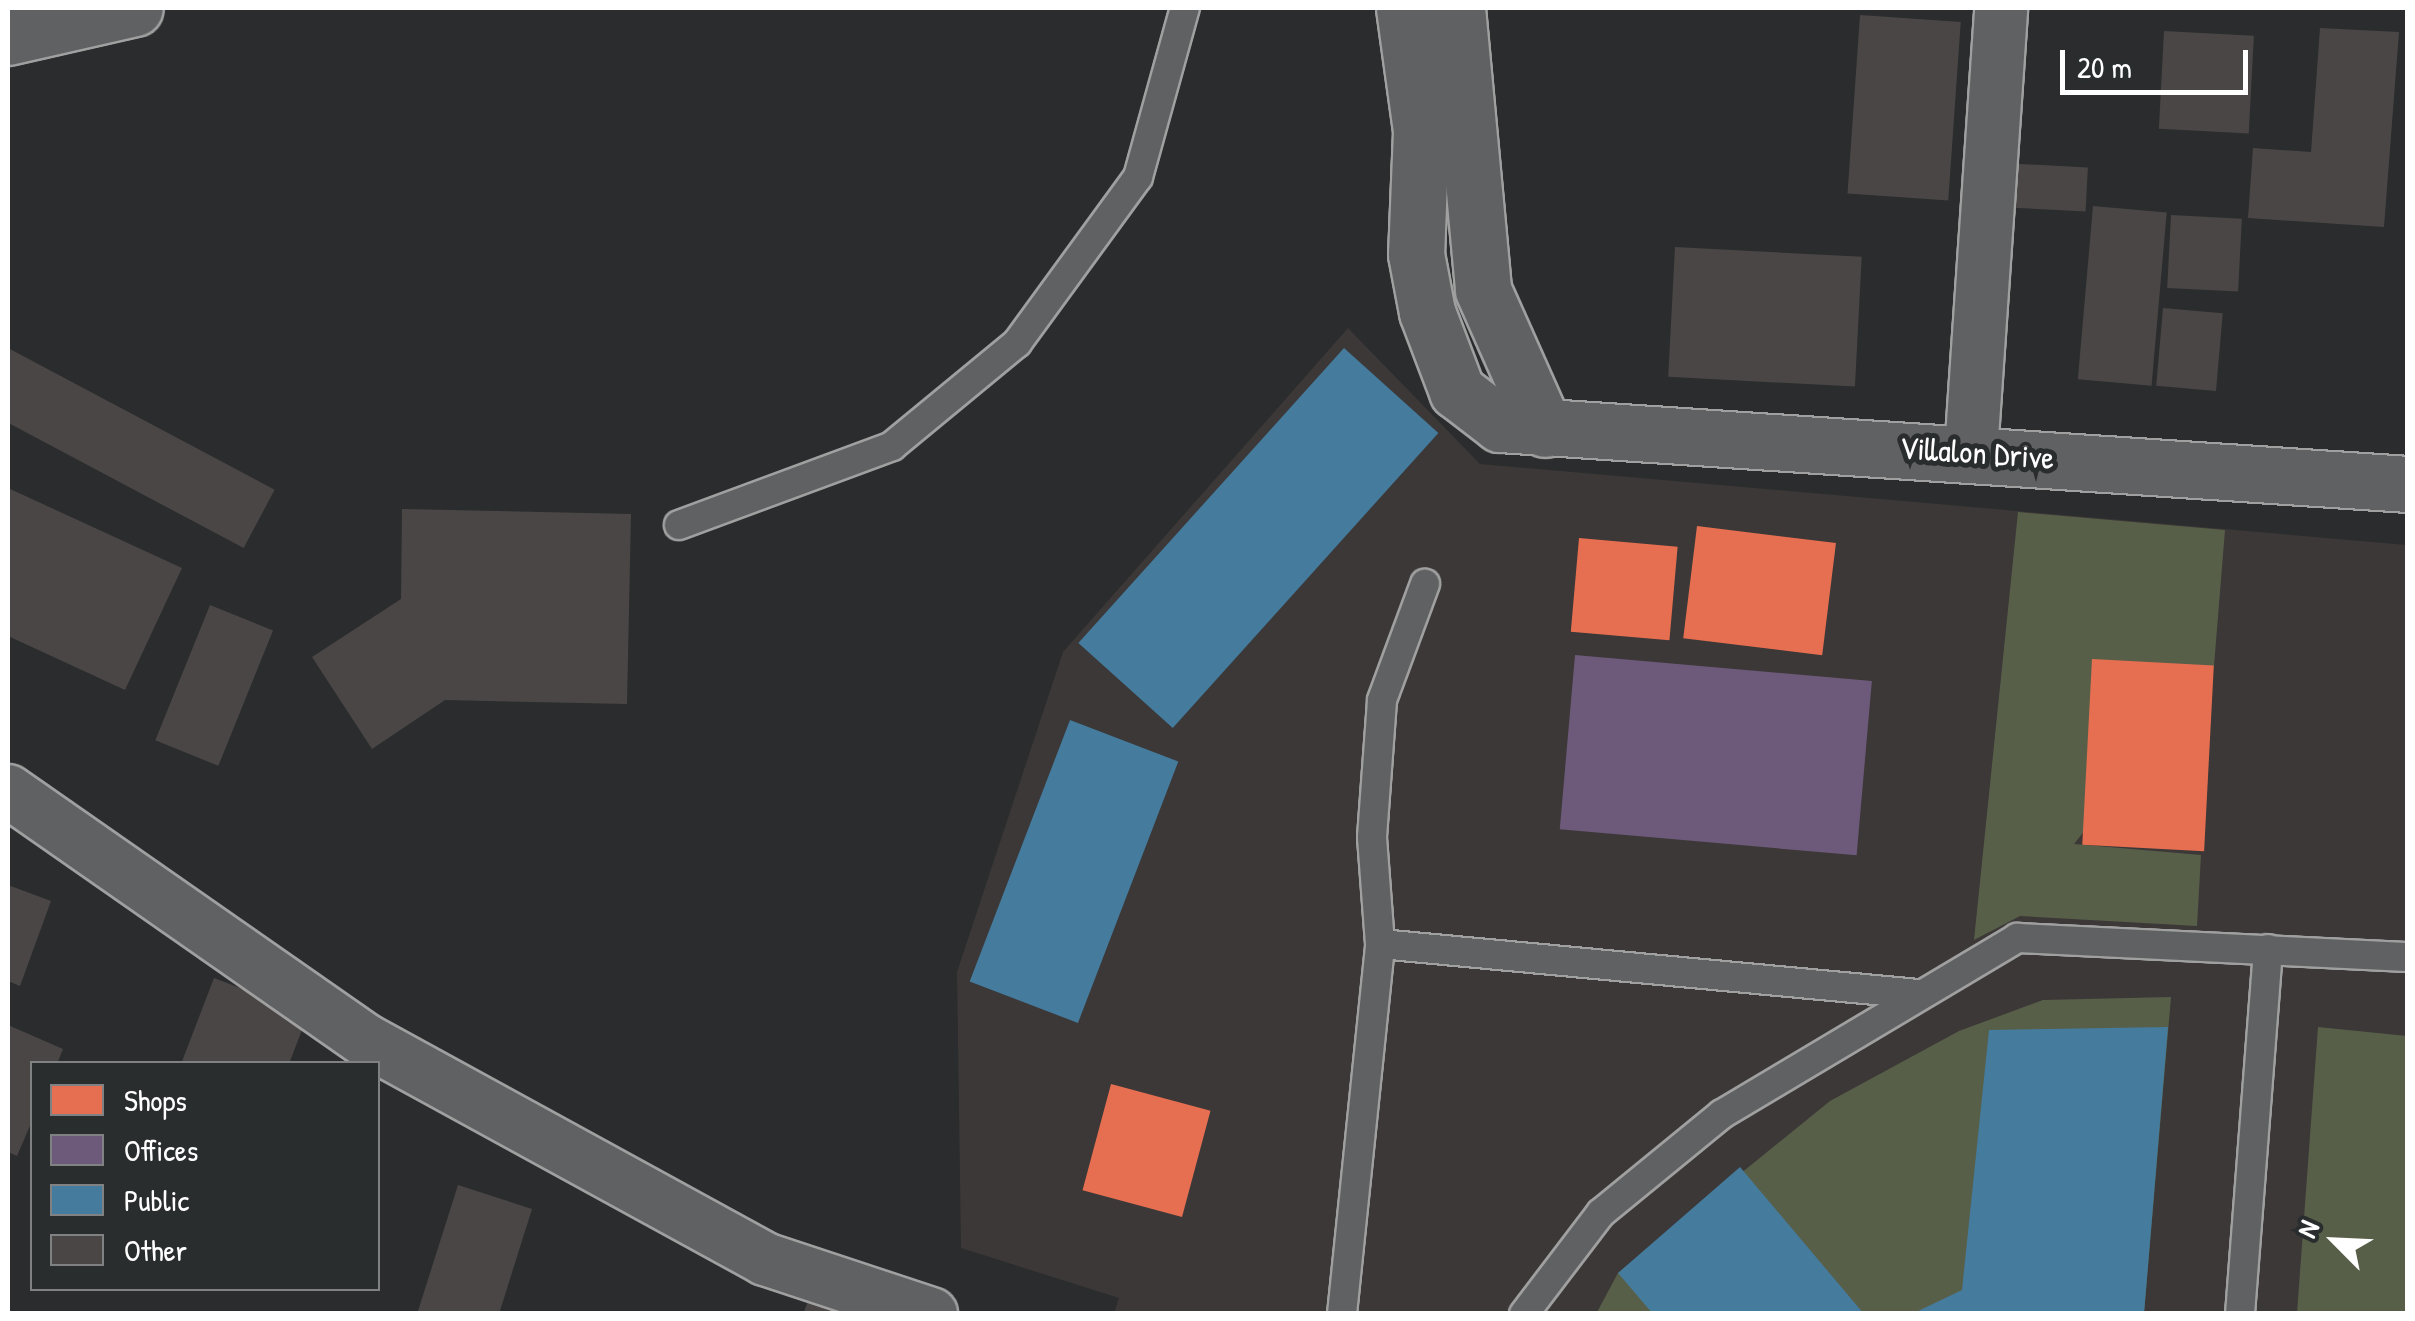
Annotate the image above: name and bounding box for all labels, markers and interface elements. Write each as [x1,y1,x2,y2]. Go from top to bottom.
scale bar [2065,30,2252,92]
text: 20 m [2077,47,2132,87]
street label: Villalon Drive [1898,428,2056,478]
legend [30,1061,380,1291]
text: Shops [124,1080,187,1120]
text: Offices [124,1130,198,1170]
text: Public [124,1180,189,1220]
north arrow [2285,1191,2385,1291]
text: N [2287,1214,2328,1243]
text: Other [124,1230,187,1270]

